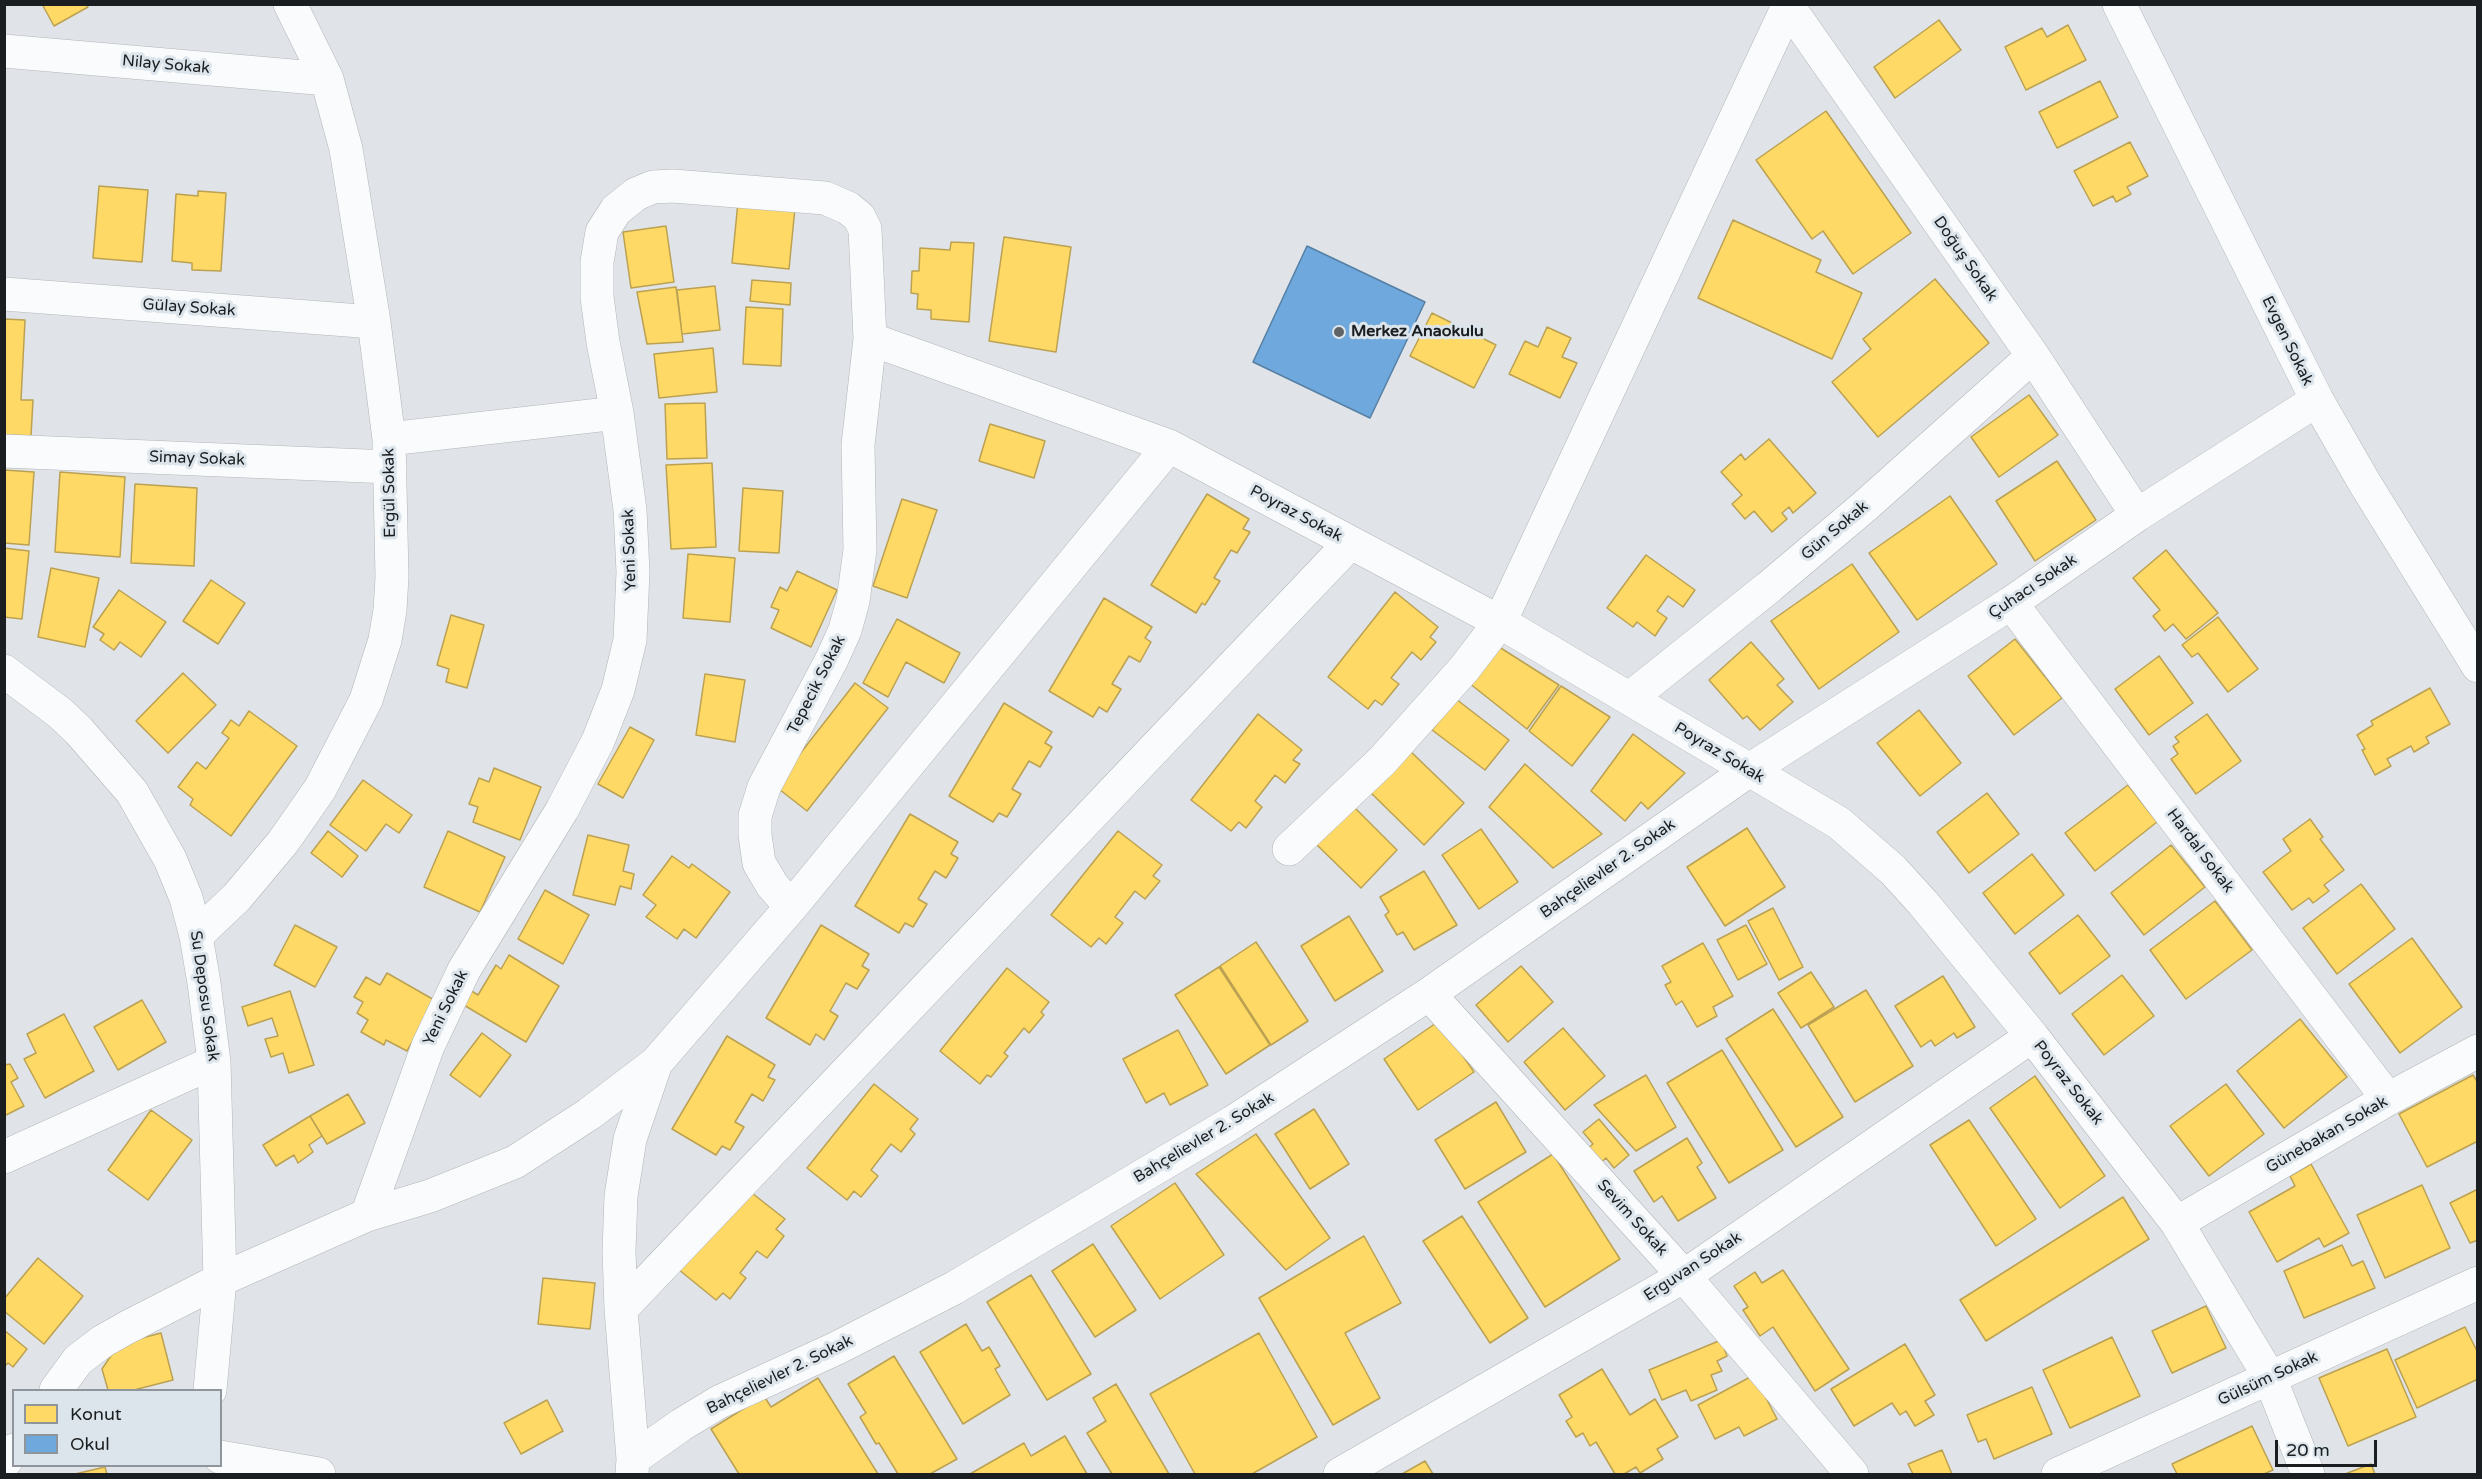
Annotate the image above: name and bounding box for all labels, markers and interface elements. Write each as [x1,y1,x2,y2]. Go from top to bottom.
street label: Nilay Sokak [121,52,211,78]
street label: Doğuş Sokak [1929,213,2001,305]
street label: Evgen Sokak [2257,293,2317,389]
street label: Gülay Sokak [142,295,236,321]
place label: Merkez Anaokulu [1351,322,1484,342]
marker: Merkez Anaokulu [1332,325,1346,339]
street label: Simay Sokak [149,448,245,470]
street label: Ergül Sokak [380,448,400,538]
street label: Poyraz Sokak [1247,482,1345,546]
street label: Gün Sokak [1798,497,1872,565]
street label: Yeni Sokak [619,509,641,591]
street label: Çuhacı Sokak [1985,551,2081,623]
street label: Tepecik Sokak [784,632,850,738]
street label: Poyraz Sokak [1670,719,1768,787]
street label: Hardal Sokak [2162,805,2238,897]
street label: Bahçelievler 2. Sokak [1537,815,1679,923]
street label: Su Deposu Sokak [185,929,223,1063]
street label: Yeni Sokak [419,967,473,1049]
street label: Poyraz Sokak [2029,1037,2107,1129]
street label: Bahçelievler 2. Sokak [1130,1088,1278,1188]
street label: Günebakan Sokak [2263,1092,2391,1178]
street label: Sevim Sokak [1593,1176,1671,1260]
street label: Erguvan Sokak [1640,1228,1746,1306]
street label: Bahçelievler 2. Sokak [704,1331,856,1419]
street label: Gülsüm Sokak [2215,1347,2321,1411]
legend [12,1389,222,1467]
text: Konut [70,1403,122,1425]
scale bar [2278,1428,2380,1466]
text: Okul [70,1433,110,1455]
text: 20 m [2286,1439,2330,1461]

